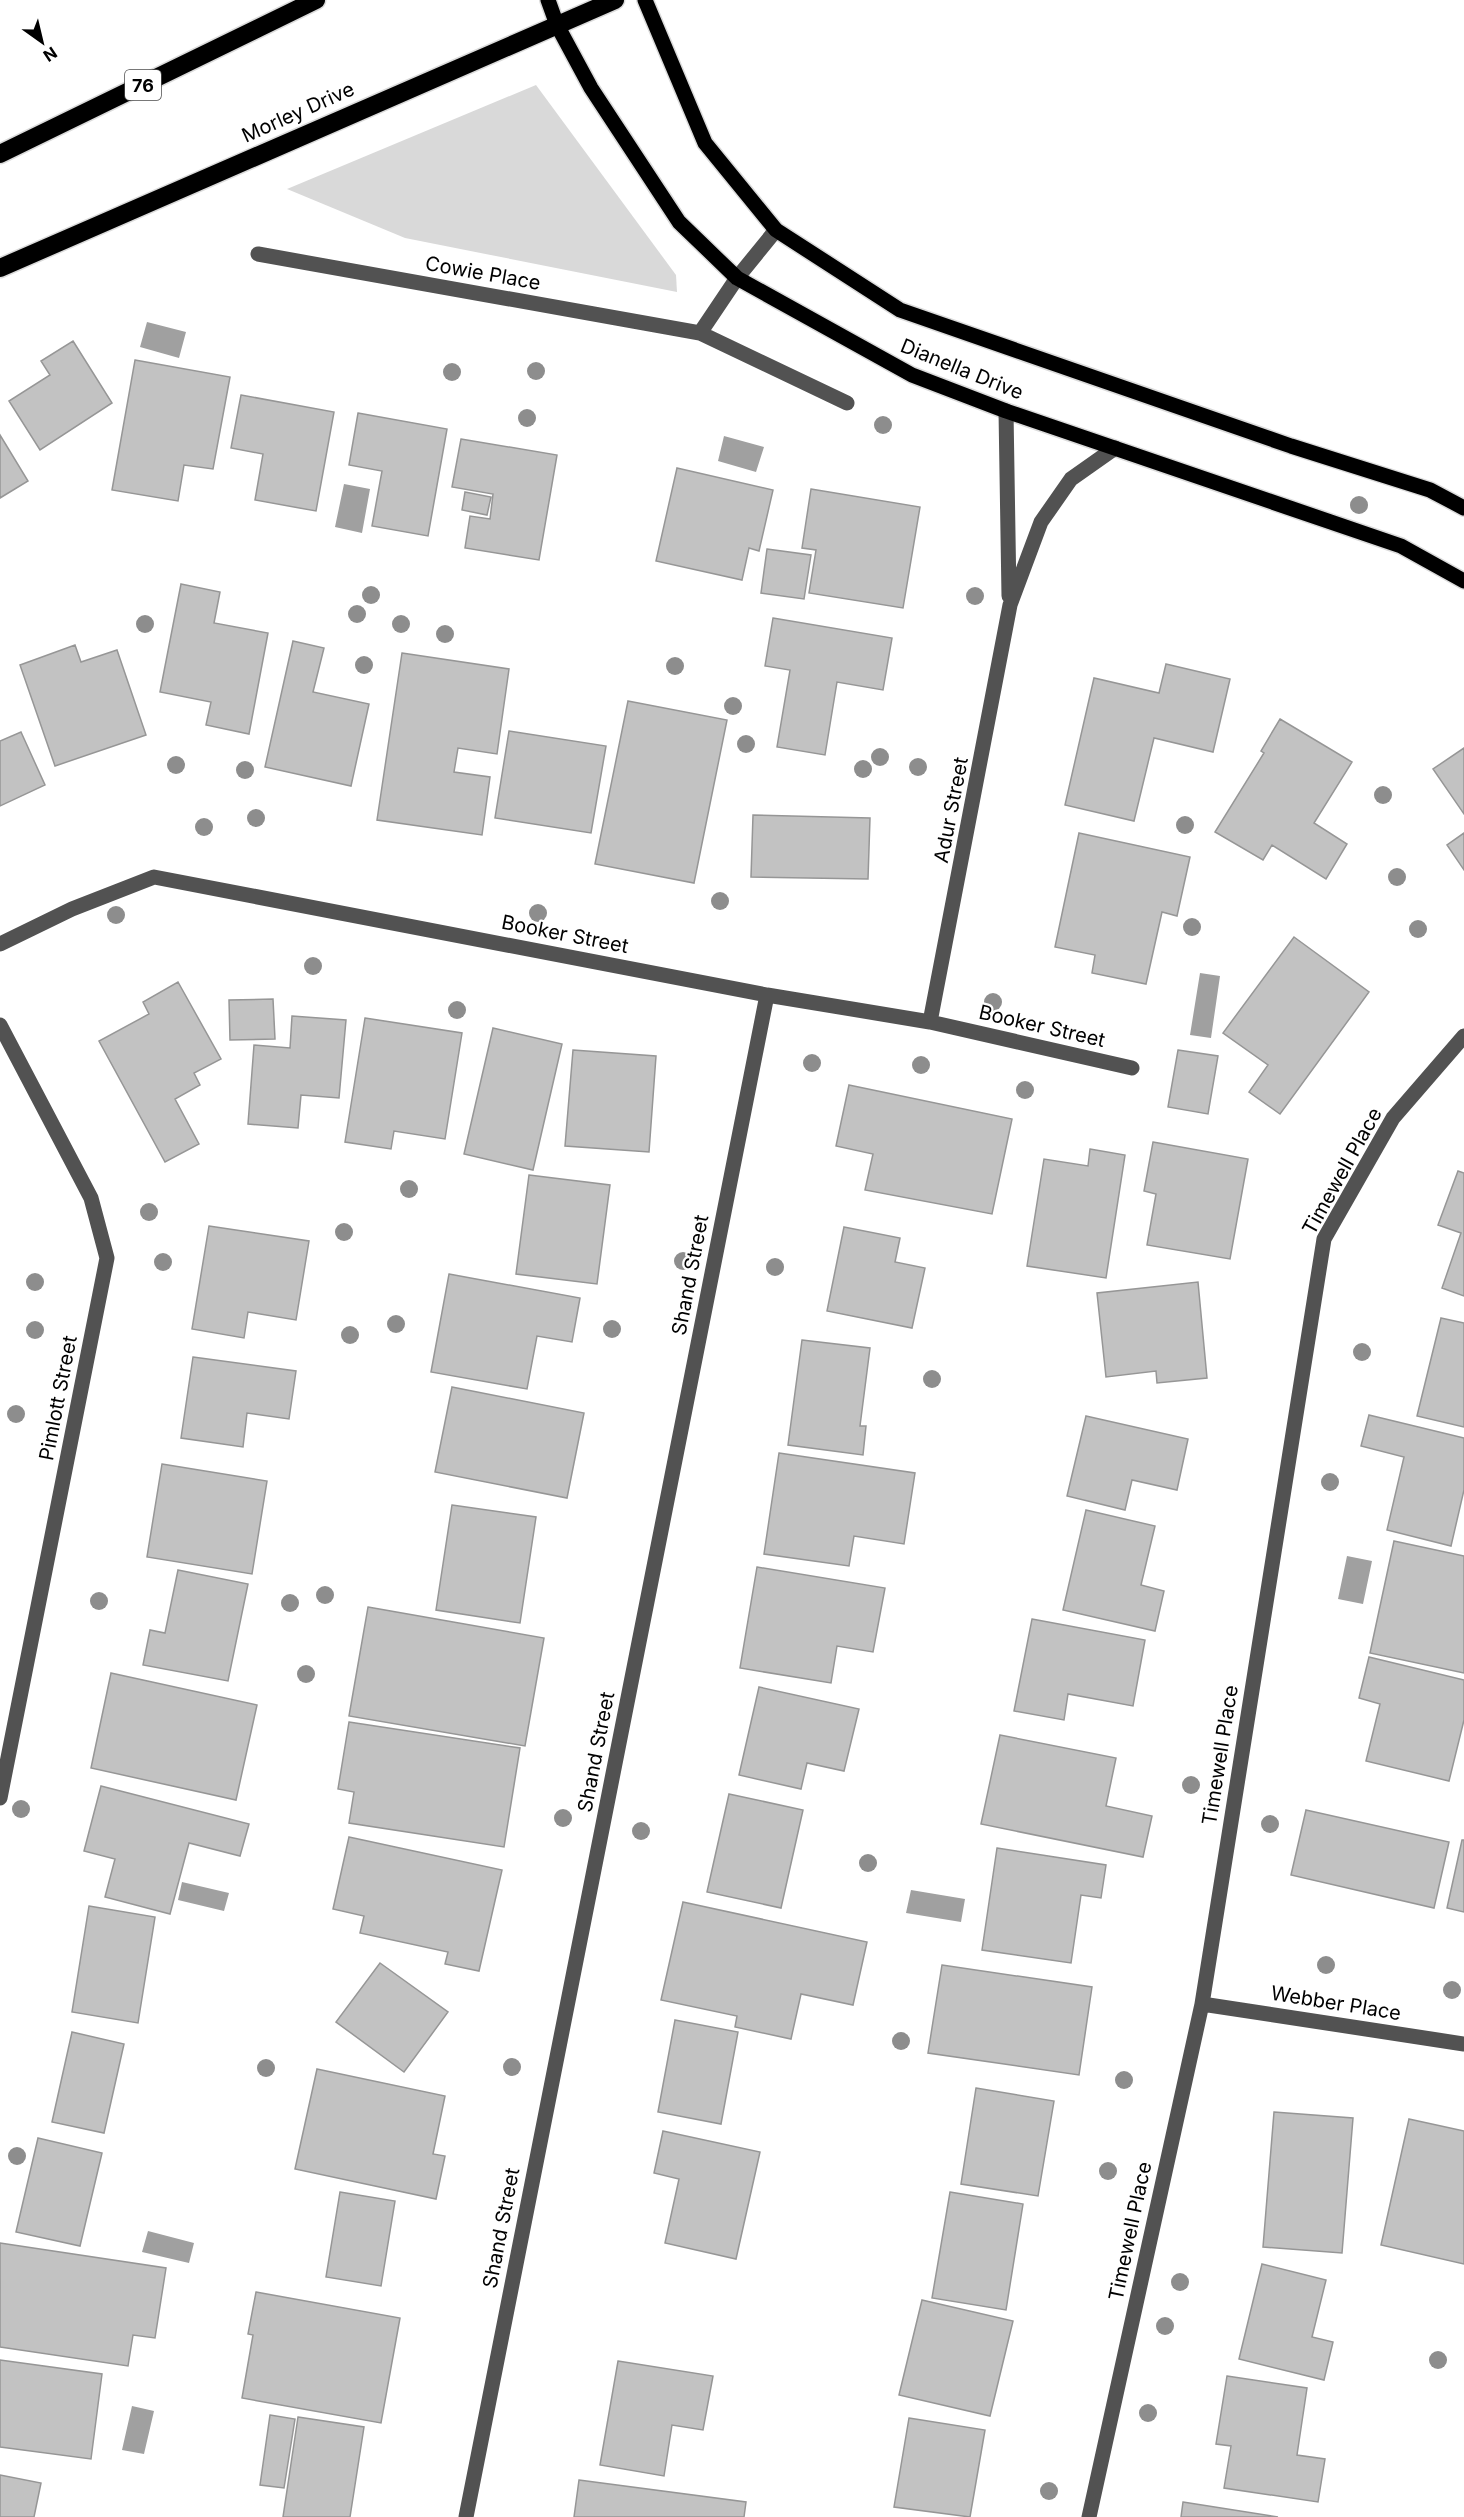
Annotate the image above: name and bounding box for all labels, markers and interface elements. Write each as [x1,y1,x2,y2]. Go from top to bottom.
north arrow [12,12,72,72]
text: N [40,43,61,66]
road number: 76 [125,70,161,100]
street label: Morley Drive [238,77,358,147]
street label: Cowie Place [423,251,543,295]
street label: Dianella Drive [897,333,1027,405]
street label: Adur Street [929,755,973,865]
street label: Booker Street [499,910,631,958]
street label: Booker Street [977,1000,1108,1052]
street label: Timewell Place [1297,1103,1387,1239]
street label: Shand Street [667,1212,714,1337]
street label: Pimlott Street [34,1333,82,1462]
street label: Timewell Place [1197,1683,1243,1827]
street label: Shand Street [573,1689,620,1814]
street label: Webber Place [1269,1981,1403,2025]
street label: Timewell Place [1104,2159,1156,2303]
street label: Shand Street [478,2165,525,2290]

